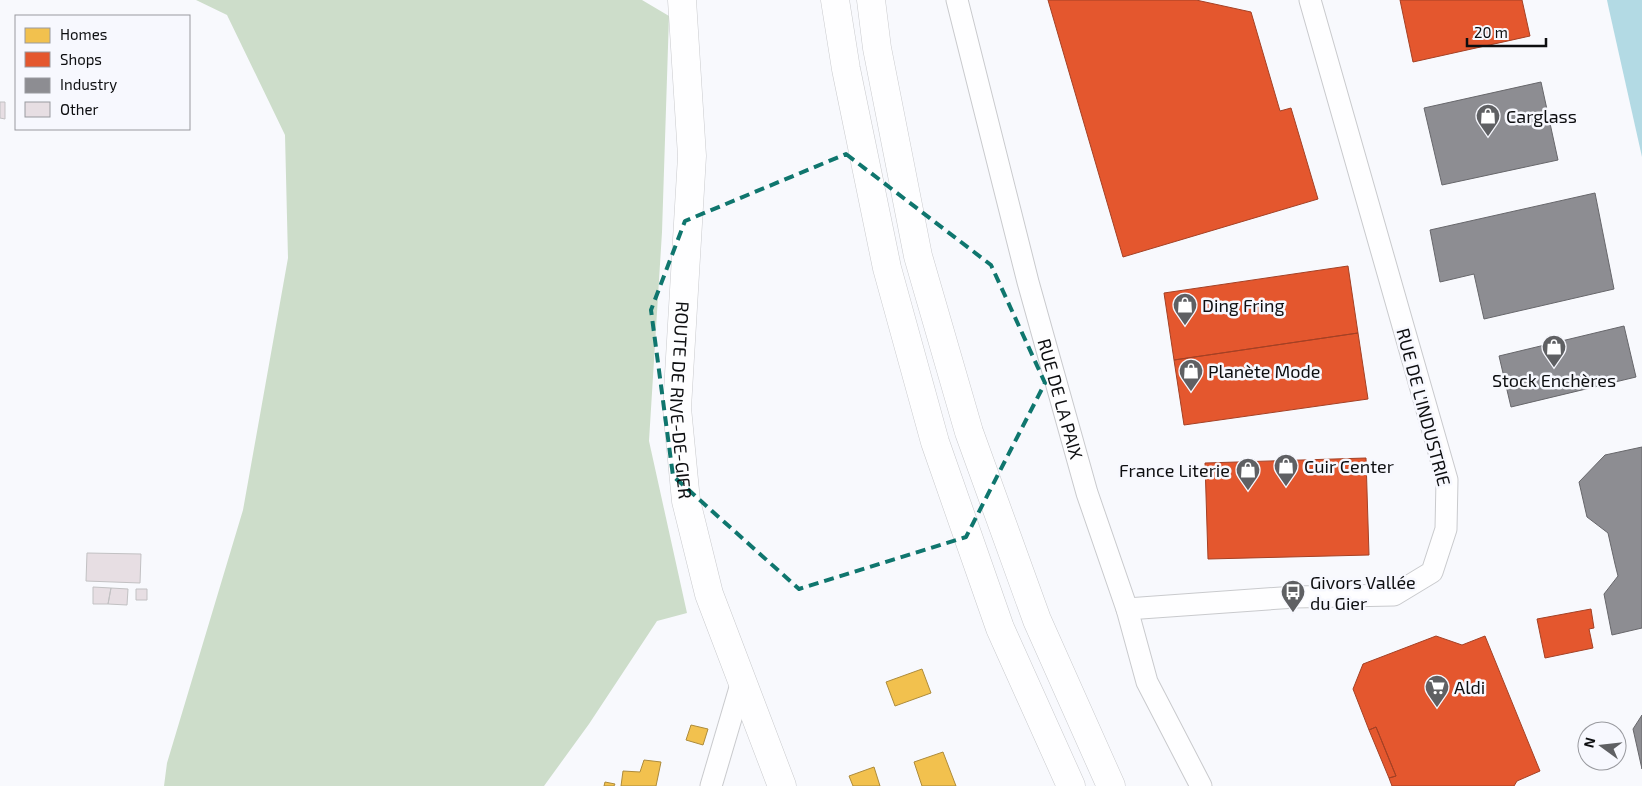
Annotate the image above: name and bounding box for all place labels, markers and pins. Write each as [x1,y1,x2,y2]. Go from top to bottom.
shop icon: Carglass [1475,103,1501,137]
place label: Carglass [1506,105,1577,127]
shop icon: Ding Fring [1172,292,1198,326]
place label: Ding Fring [1202,294,1285,316]
shop icon: Stock Enchères [1541,334,1567,368]
shop icon: Planète Mode [1178,358,1204,392]
place label: Planète Mode [1208,360,1321,382]
place label: Stock Enchères [1492,369,1616,391]
shop icon: Cuir Center [1273,453,1299,487]
place label: Cuir Center [1304,455,1394,477]
shop icon: France Literie [1235,457,1261,491]
place label: France Literie [1119,459,1230,481]
place label: Givors Vallée du Gier [1310,571,1416,614]
bus stop icon: Givors Vallée du Gier [1280,579,1306,613]
supermarket icon: Aldi [1424,674,1450,708]
place label: Aldi [1454,676,1485,698]

